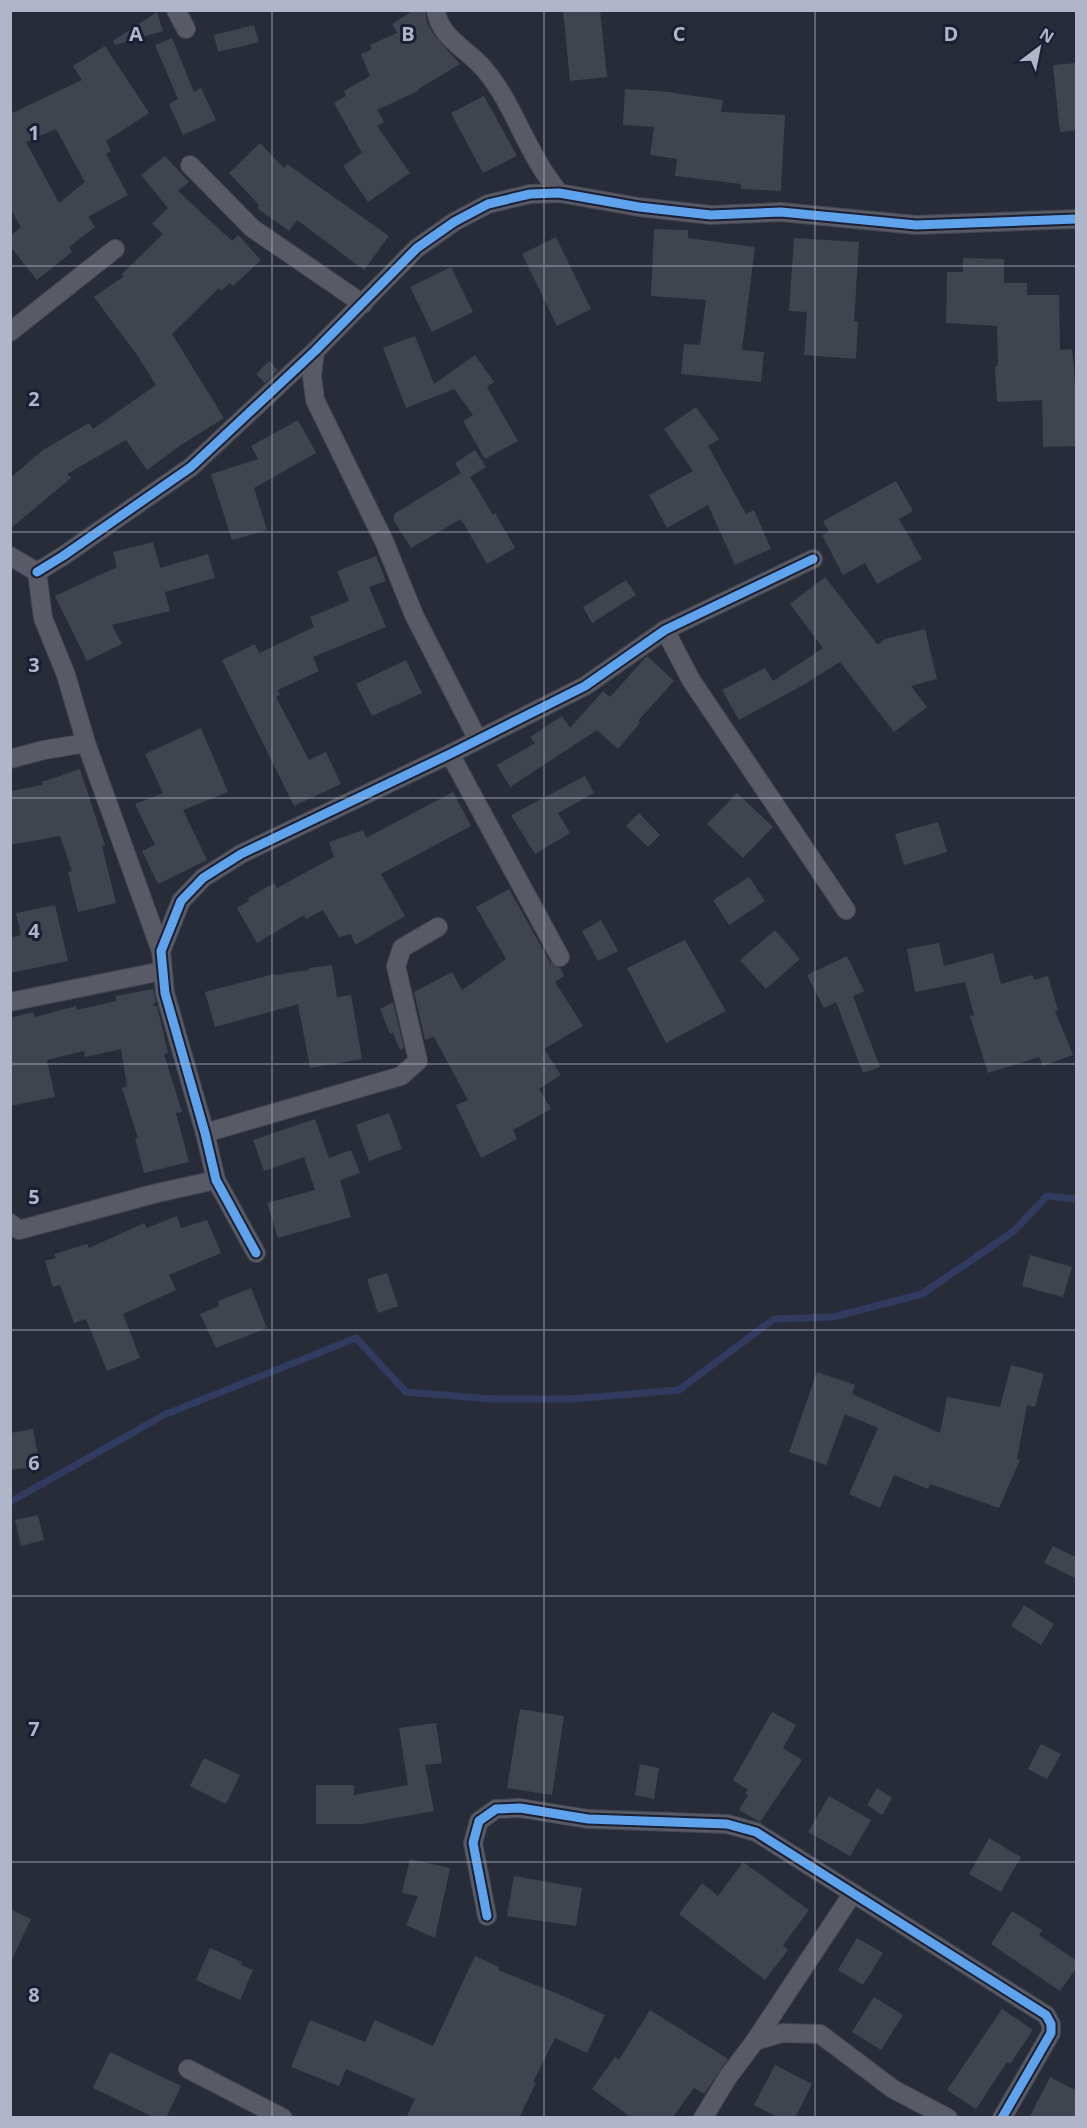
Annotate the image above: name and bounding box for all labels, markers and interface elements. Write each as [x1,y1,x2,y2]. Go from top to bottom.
north arrow [1009,18,1069,78]
text: A [129,20,143,47]
text: B [401,20,415,47]
text: C [673,20,686,47]
text: D [944,20,958,47]
text: N [1036,23,1058,48]
text: 1 [28,119,40,146]
text: 2 [28,385,40,412]
text: 3 [28,651,40,678]
text: 4 [28,917,40,944]
text: 5 [28,1183,40,1210]
text: 6 [28,1449,40,1476]
text: 7 [28,1715,40,1742]
text: 8 [28,1981,40,2008]

